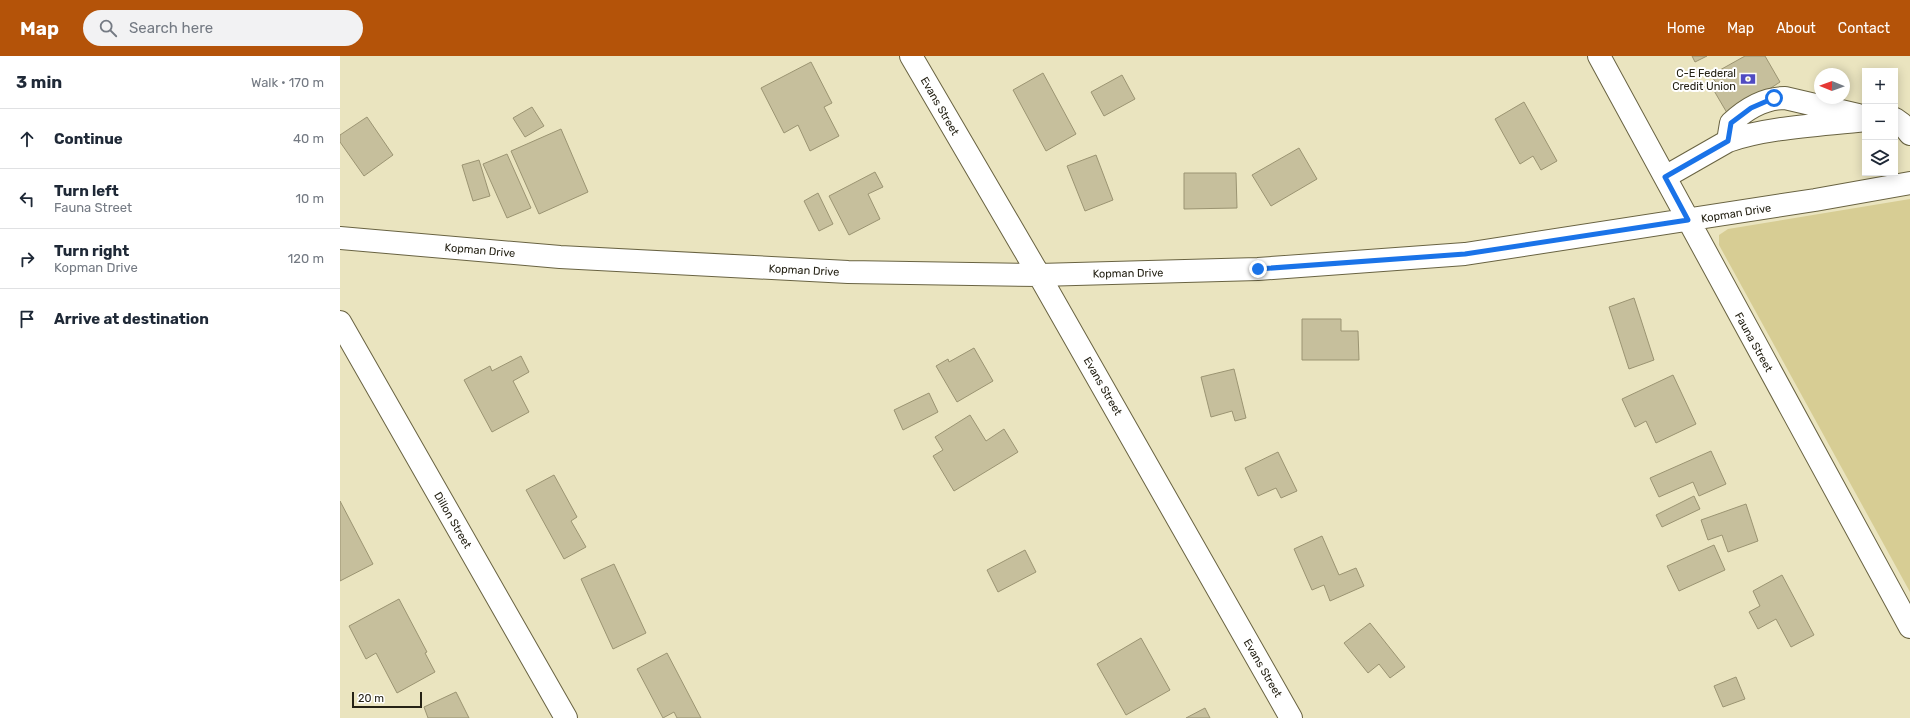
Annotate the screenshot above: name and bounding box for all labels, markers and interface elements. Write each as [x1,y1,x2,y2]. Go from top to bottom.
search box [83,10,363,46]
text: Map [20,17,59,40]
icon: search [97,17,119,39]
text: Search here [129,19,213,37]
text: Home [1667,20,1705,37]
text: Map [1727,20,1754,37]
text: About [1776,20,1816,37]
text: Contact [1838,20,1890,37]
place label: C-E Federal Credit Union [1672,67,1736,93]
north arrow [1814,68,1850,104]
map controls [1862,68,1898,176]
button: + [1862,68,1898,104]
bank icon: C-E Federal Credit Union [1739,70,1757,88]
text: 3 min [16,72,62,92]
text: Walk · 170 m [251,75,324,90]
street label: Evans Street [918,75,962,138]
route start [1765,89,1783,107]
button: − [1862,104,1898,140]
icon: ahead [16,128,38,150]
text: Continue [54,130,123,148]
text: 40 m [293,131,324,146]
button: layers [1862,140,1898,176]
text: Turn left [54,182,119,200]
icon: left [16,188,38,210]
text: 10 m [295,191,324,206]
text: Fauna Street [54,200,132,215]
street label: Kopman Drive [1700,202,1772,225]
street label: Kopman Drive [444,241,516,260]
text: Turn right [54,242,129,260]
icon: right [16,248,38,270]
text: 120 m [288,251,324,266]
text: Kopman Drive [54,260,138,275]
route end [1249,260,1267,278]
street label: Kopman Drive [768,262,840,279]
street label: Kopman Drive [1092,266,1164,281]
icon: arrive [16,308,38,330]
text: Arrive at destination [54,310,209,328]
street label: Fauna Street [1732,310,1776,375]
street label: Evans Street [1081,355,1125,418]
street label: Dillon Street [431,490,474,551]
street label: Evans Street [1241,637,1285,700]
scale bar [352,690,422,709]
text: 20 m [358,692,384,705]

